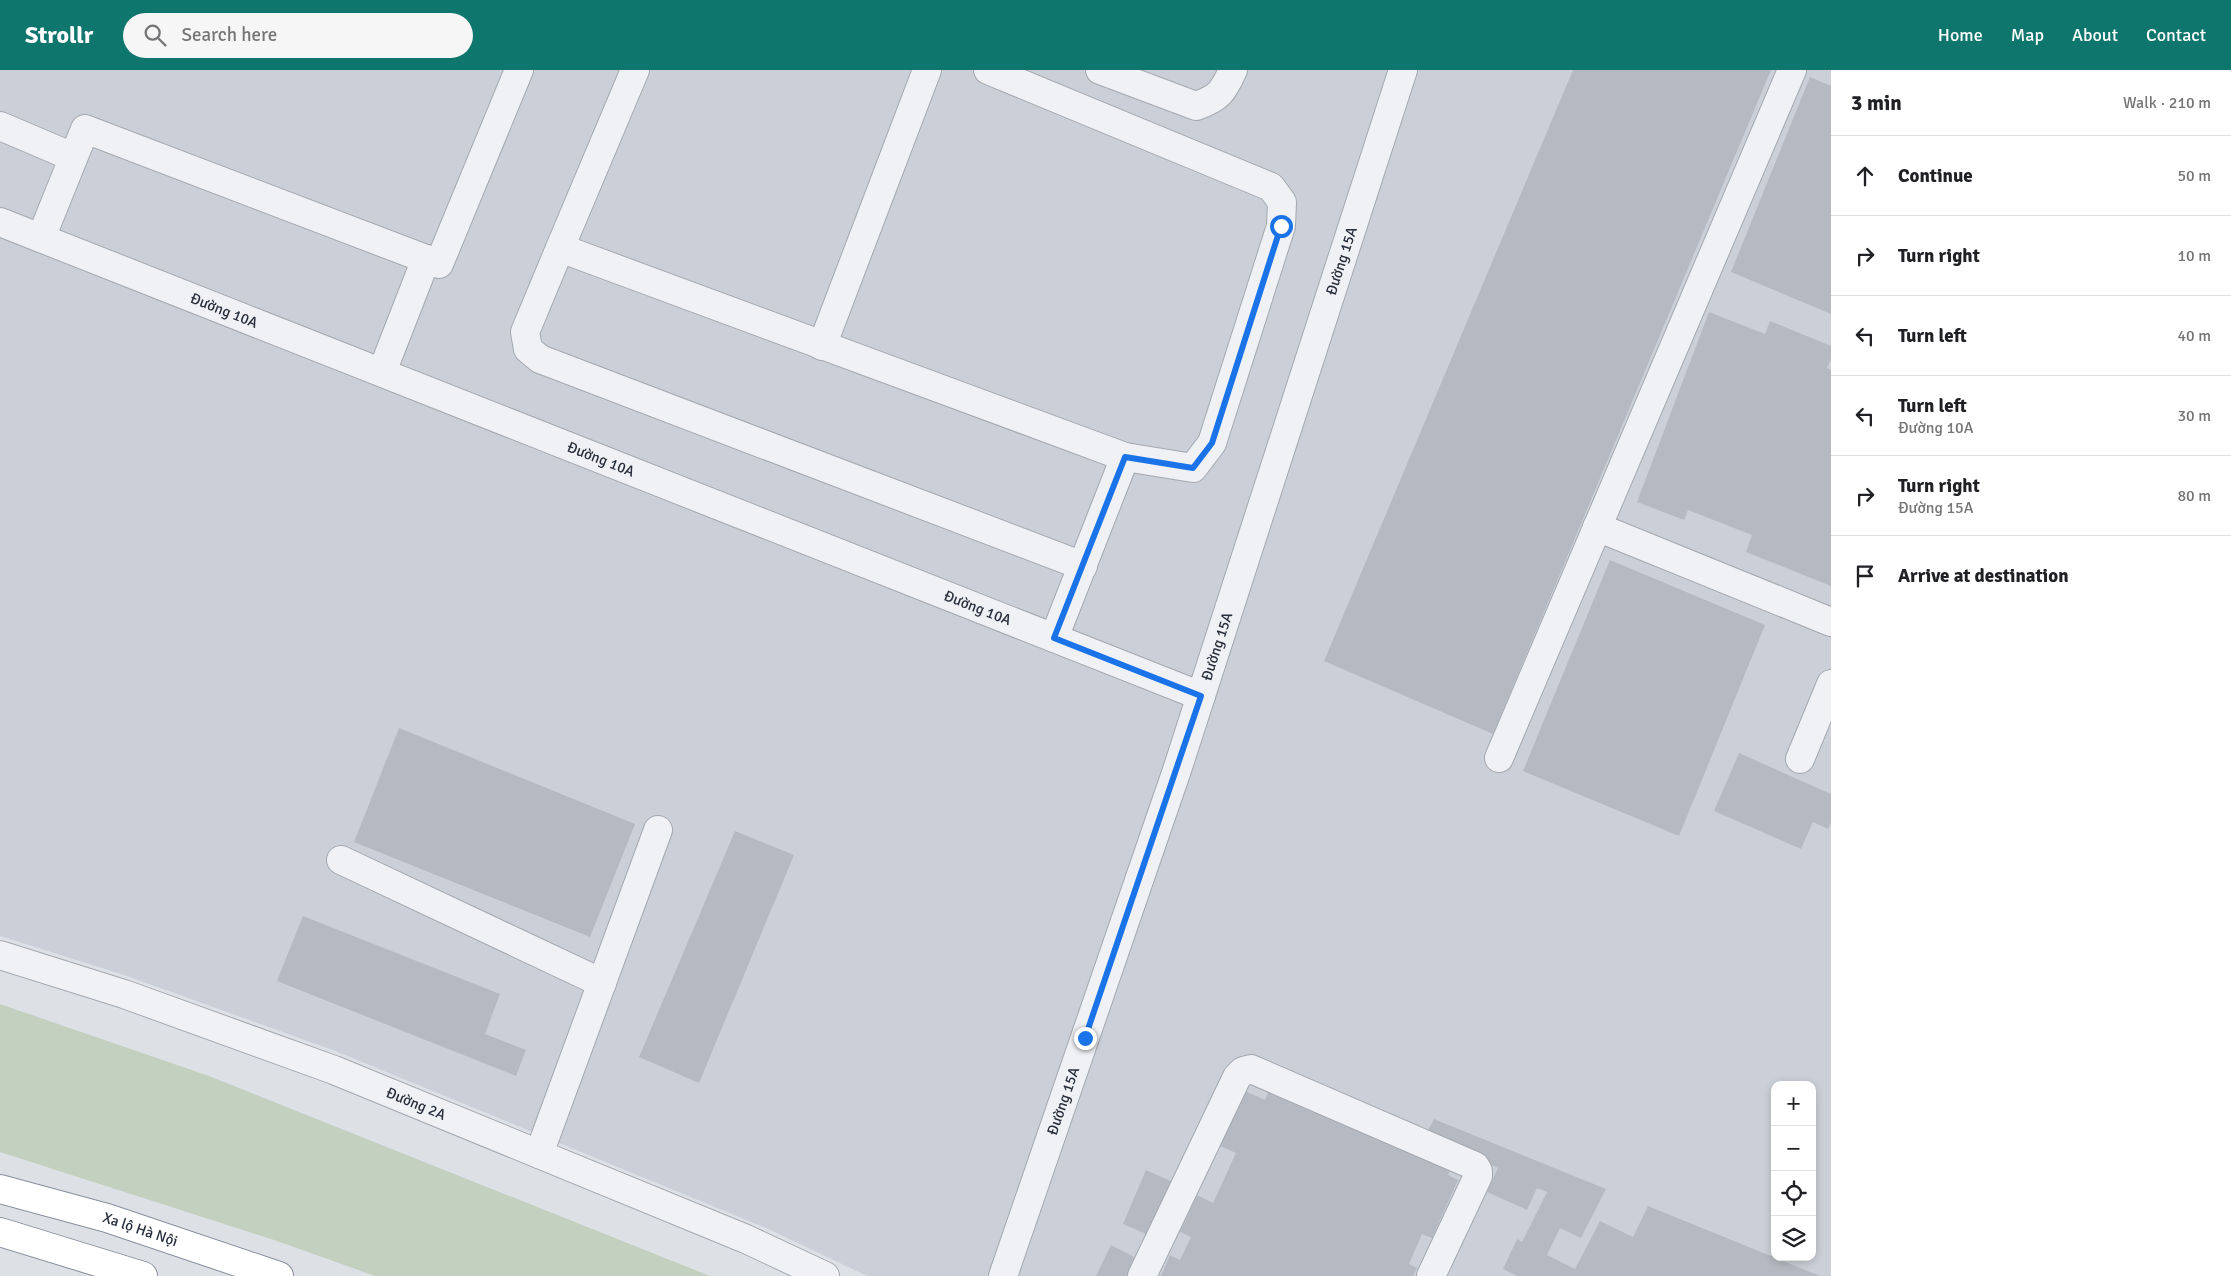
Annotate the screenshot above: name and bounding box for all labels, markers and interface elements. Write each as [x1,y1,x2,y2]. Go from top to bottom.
search box [123,13,473,58]
text: Strollr [25,20,93,50]
icon: search [141,21,169,49]
text: Search here [181,23,277,47]
text: Home [1938,24,1983,46]
text: Map [2011,24,2044,46]
text: About [2072,24,2118,46]
text: Contact [2146,24,2206,46]
text: 3 min [1851,90,1902,116]
text: Walk · 210 m [2123,93,2211,113]
icon: ahead [1851,162,1879,190]
text: Continue [1898,164,1973,188]
text: 50 m [2177,166,2211,186]
route start [1270,215,1293,238]
street label: Đường 15A [1322,224,1361,297]
icon: right [1851,242,1879,270]
text: Turn right [1898,244,1980,268]
text: 10 m [2177,246,2211,266]
street label: Đường 10A [188,289,260,332]
icon: left [1851,322,1879,350]
text: Turn left [1898,324,1967,348]
text: 40 m [2177,326,2211,346]
text: Turn left [1898,394,1967,418]
icon: left [1851,402,1879,430]
text: 30 m [2177,406,2211,426]
text: Đường 10A [1898,418,1974,438]
street label: Đường 10A [565,438,637,481]
text: Turn right [1898,474,1980,498]
icon: right [1851,482,1879,510]
text: 80 m [2177,486,2211,506]
text: Đường 15A [1898,498,1974,518]
icon: arrive [1851,562,1879,590]
text: Arrive at destination [1898,564,2069,588]
street label: Đường 10A [941,586,1014,629]
street label: Đường 15A [1197,610,1236,683]
route end [1074,1027,1097,1050]
street label: Đường 15A [1043,1065,1083,1137]
map controls [1771,1081,1816,1261]
button: + [1771,1081,1816,1126]
street label: Đường 2A [384,1083,448,1124]
button: − [1771,1126,1816,1171]
button: locate [1771,1171,1816,1216]
street label: Xa lộ Hà Nội [100,1208,180,1250]
button: layers [1771,1216,1816,1261]

